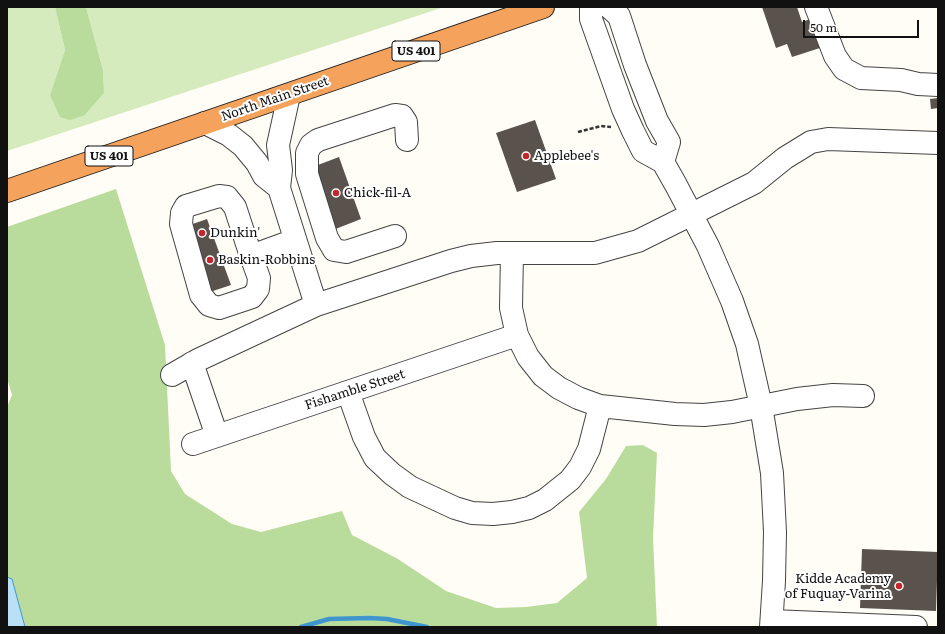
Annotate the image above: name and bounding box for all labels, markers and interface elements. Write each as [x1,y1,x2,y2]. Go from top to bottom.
scale bar [805,12,921,38]
text: 50 m [810,18,837,36]
road number: US 401 [392,41,440,61]
street label: North Main Street [219,73,331,125]
road number: US 401 [85,146,133,166]
place label: Applebee's [534,148,599,164]
marker: Applebee's [521,151,531,161]
place label: Chick-fil-A [344,185,411,201]
marker: Chick-fil-A [331,188,341,198]
place label: Dunkin' [210,225,260,241]
marker: Dunkin' [197,228,207,238]
place label: Baskin-Robbins [218,252,315,268]
marker: Baskin-Robbins [205,255,215,265]
street label: Fishamble Street [303,366,407,414]
place label: Kidde Academy of Fuquay-Varina [785,571,891,602]
marker: Kidde Academy of Fuquay-Varina [894,581,904,591]

